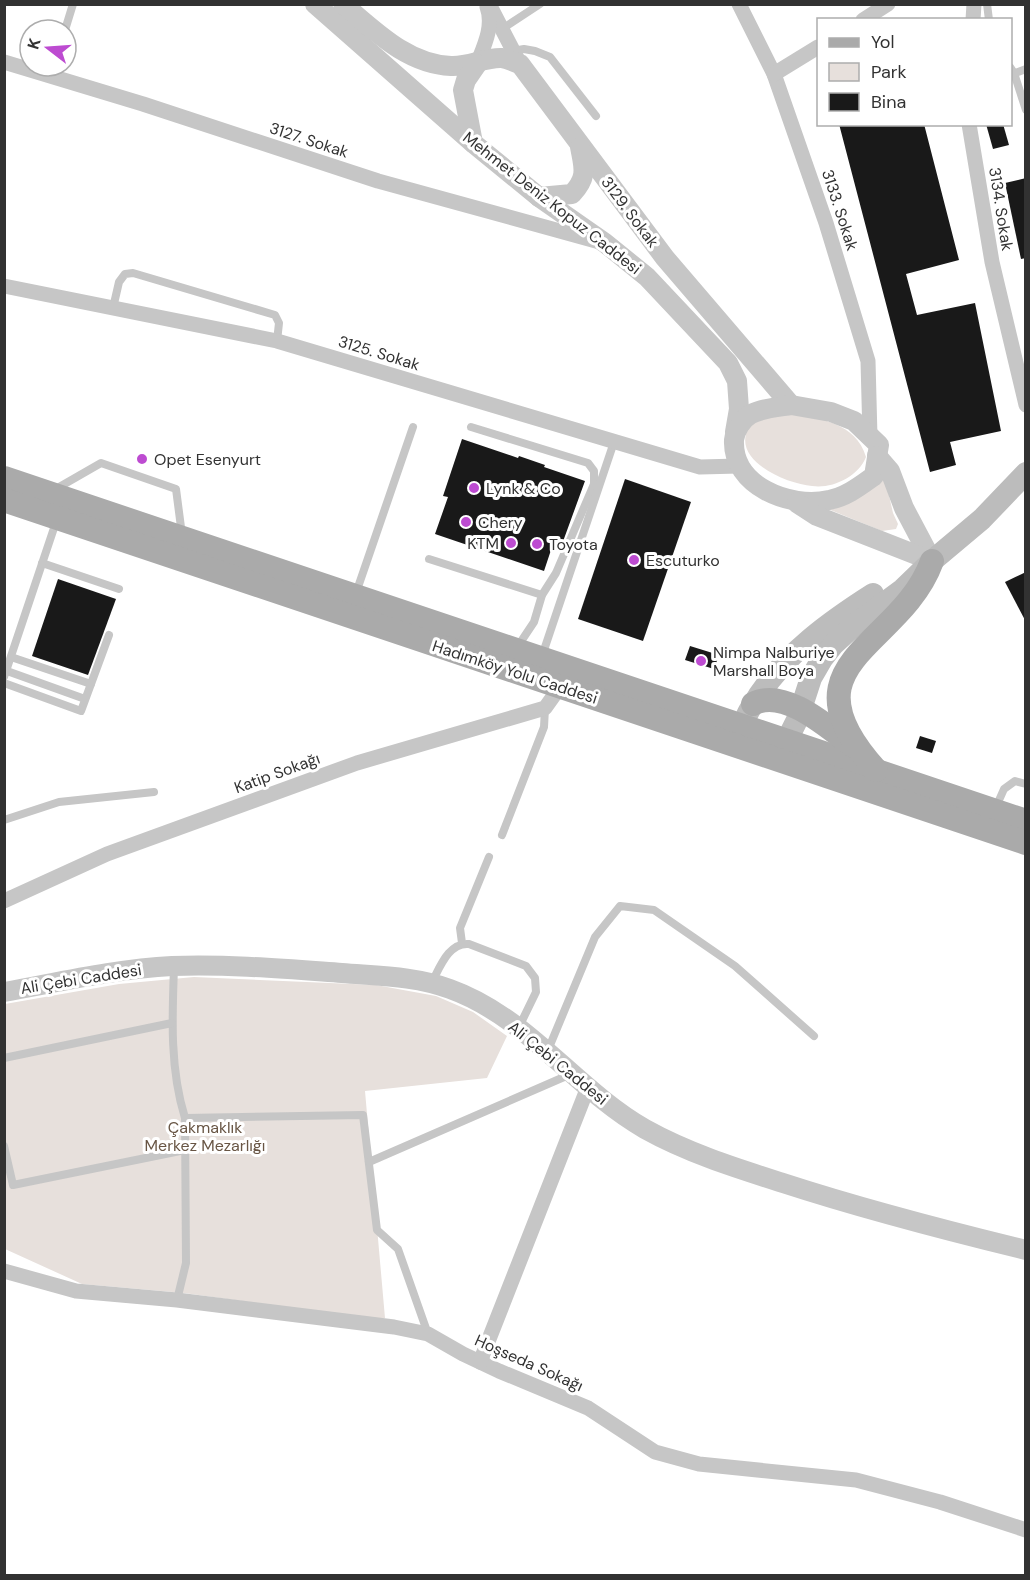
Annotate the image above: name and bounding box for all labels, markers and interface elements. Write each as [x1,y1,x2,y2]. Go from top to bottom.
north arrow [18,18,78,78]
legend [817,18,1012,126]
text: Yol [871,30,895,54]
text: K [23,35,46,52]
text: Park [871,60,907,84]
text: Bina [871,90,906,114]
street label: 3127. Sokak [267,117,351,163]
street label: Mehmet Deniz Kopuz Caddesi [459,127,645,279]
street label: 3134. Sokak [984,166,1018,252]
street label: 3133. Sokak [817,167,863,253]
street label: 3129. Sokak [596,172,664,252]
street label: 3125. Sokak [336,331,422,375]
place label: Opet Esenyurt [154,449,261,470]
marker: Opet Esenyurt [135,452,149,466]
place label: Lynk & Co [486,478,561,499]
marker: Lynk & Co [467,481,481,495]
place label: Chery [478,512,523,533]
marker: Chery [459,515,473,529]
place label: KTM [467,533,499,554]
place label: Toyota [549,534,598,555]
marker: KTM [504,536,518,550]
marker: Toyota [530,537,544,551]
place label: Escuturko [646,550,720,571]
marker: Escuturko [627,553,641,567]
street label: Hadımköy Yolu Caddesi [430,635,600,709]
place label: Nimpa Nalburiye Marshall Boya [713,642,835,681]
marker: Nimpa Nalburiye Marshall Boya [694,654,708,668]
street label: Katip Sokağı [231,748,323,798]
street label: Ali Çebi Caddesi [19,959,143,999]
street label: Ali Çebi Caddesi [504,1016,612,1110]
park label: Çakmaklık Merkez Mezarlığı [145,1117,265,1156]
street label: Hoşseda Sokağı [472,1330,586,1396]

